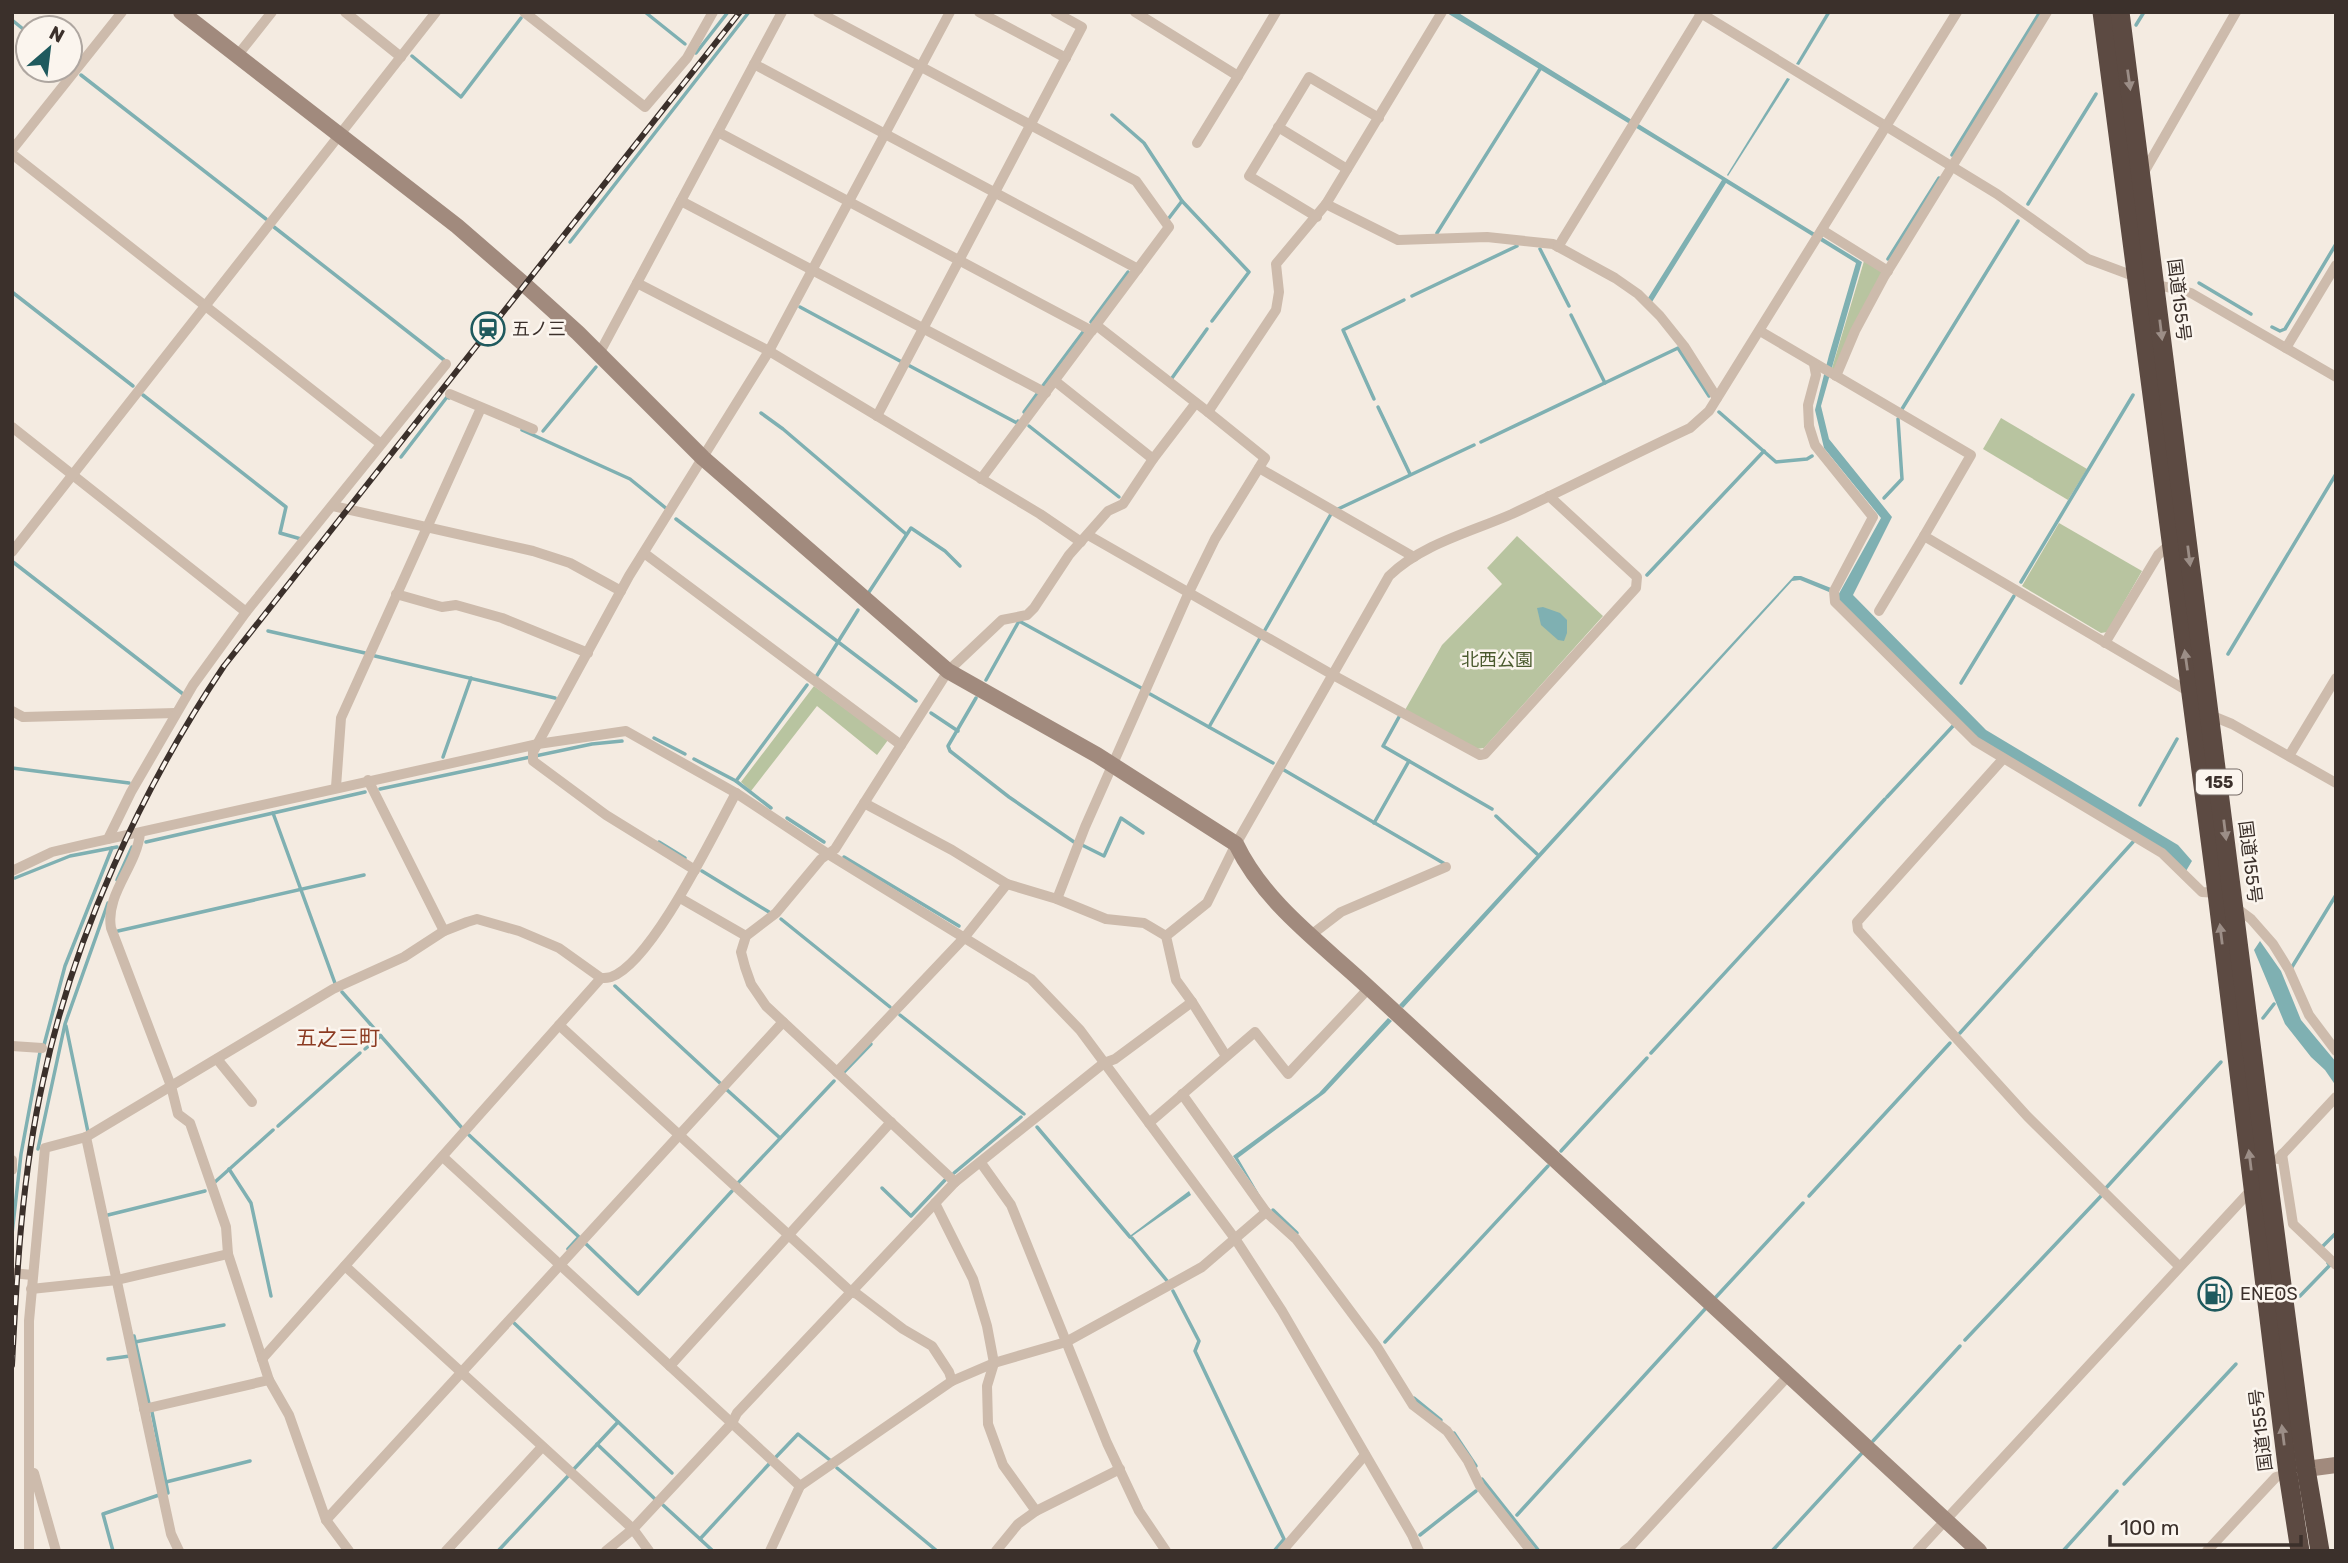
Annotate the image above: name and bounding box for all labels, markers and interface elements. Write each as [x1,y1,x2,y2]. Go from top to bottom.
north arrow [14,14,84,84]
text: N [45,21,68,48]
one-way arrow [2124,69,2135,91]
street label: 国道155号 [2163,257,2195,343]
station icon: 五ノ三 [469,310,507,348]
place label: 五ノ三 [512,318,566,340]
one-way arrow [2156,319,2167,341]
one-way arrow [2184,545,2195,567]
park label: 北西公園 [1461,649,1533,671]
one-way arrow [2181,649,2192,671]
road number: 155 [2196,769,2242,794]
one-way arrow [2219,819,2230,841]
street label: 国道155号 [2234,819,2266,905]
one-way arrow [2216,923,2227,945]
district label: 五之三町 [296,1025,380,1050]
one-way arrow [2244,1149,2255,1171]
fuel station icon: ENEOS [2196,1275,2234,1313]
place label: ENEOS [2240,1283,2298,1305]
street label: 国道155号 [2245,1387,2277,1473]
one-way arrow [2277,1424,2288,1446]
scale bar [2110,1504,2301,1548]
text: 100 m [2120,1515,2179,1540]

